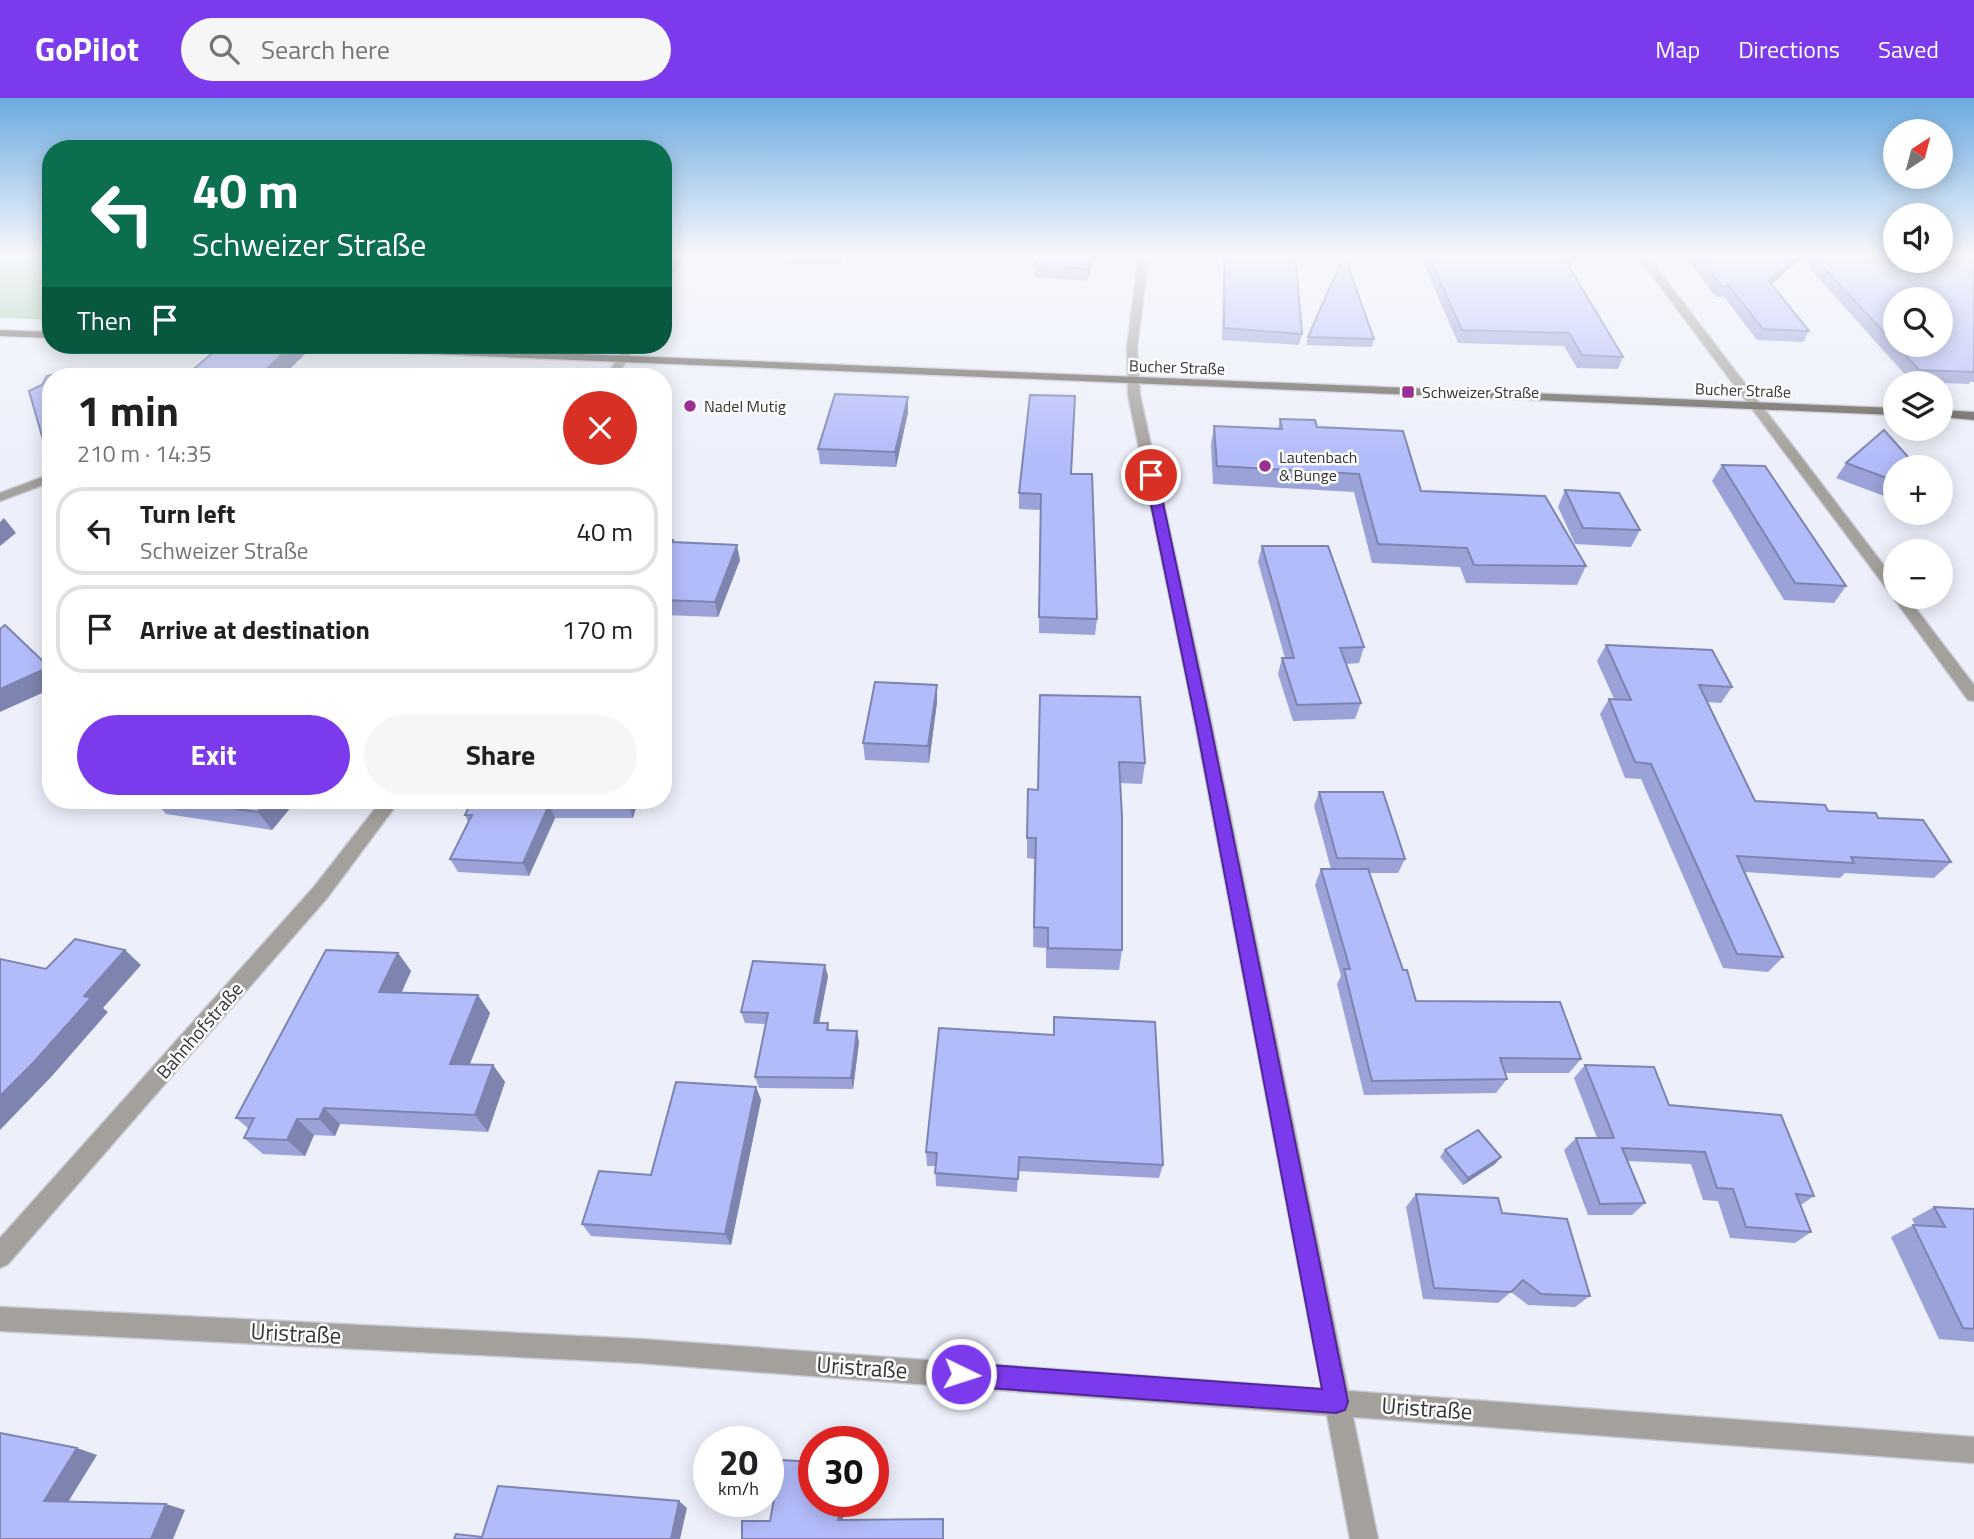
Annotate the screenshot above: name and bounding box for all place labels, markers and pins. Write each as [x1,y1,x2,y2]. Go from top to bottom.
place label: Schweizer Straße [1422,380,1539,404]
marker: Schweizer Straße [1400,384,1416,400]
place label: Nadel Mutig [704,394,786,418]
marker: Nadel Mutig [682,398,698,414]
pin [1121,445,1181,505]
place label: Lautenbach & Bunge [1279,445,1357,487]
marker: Lautenbach & Bunge [1257,458,1273,474]

